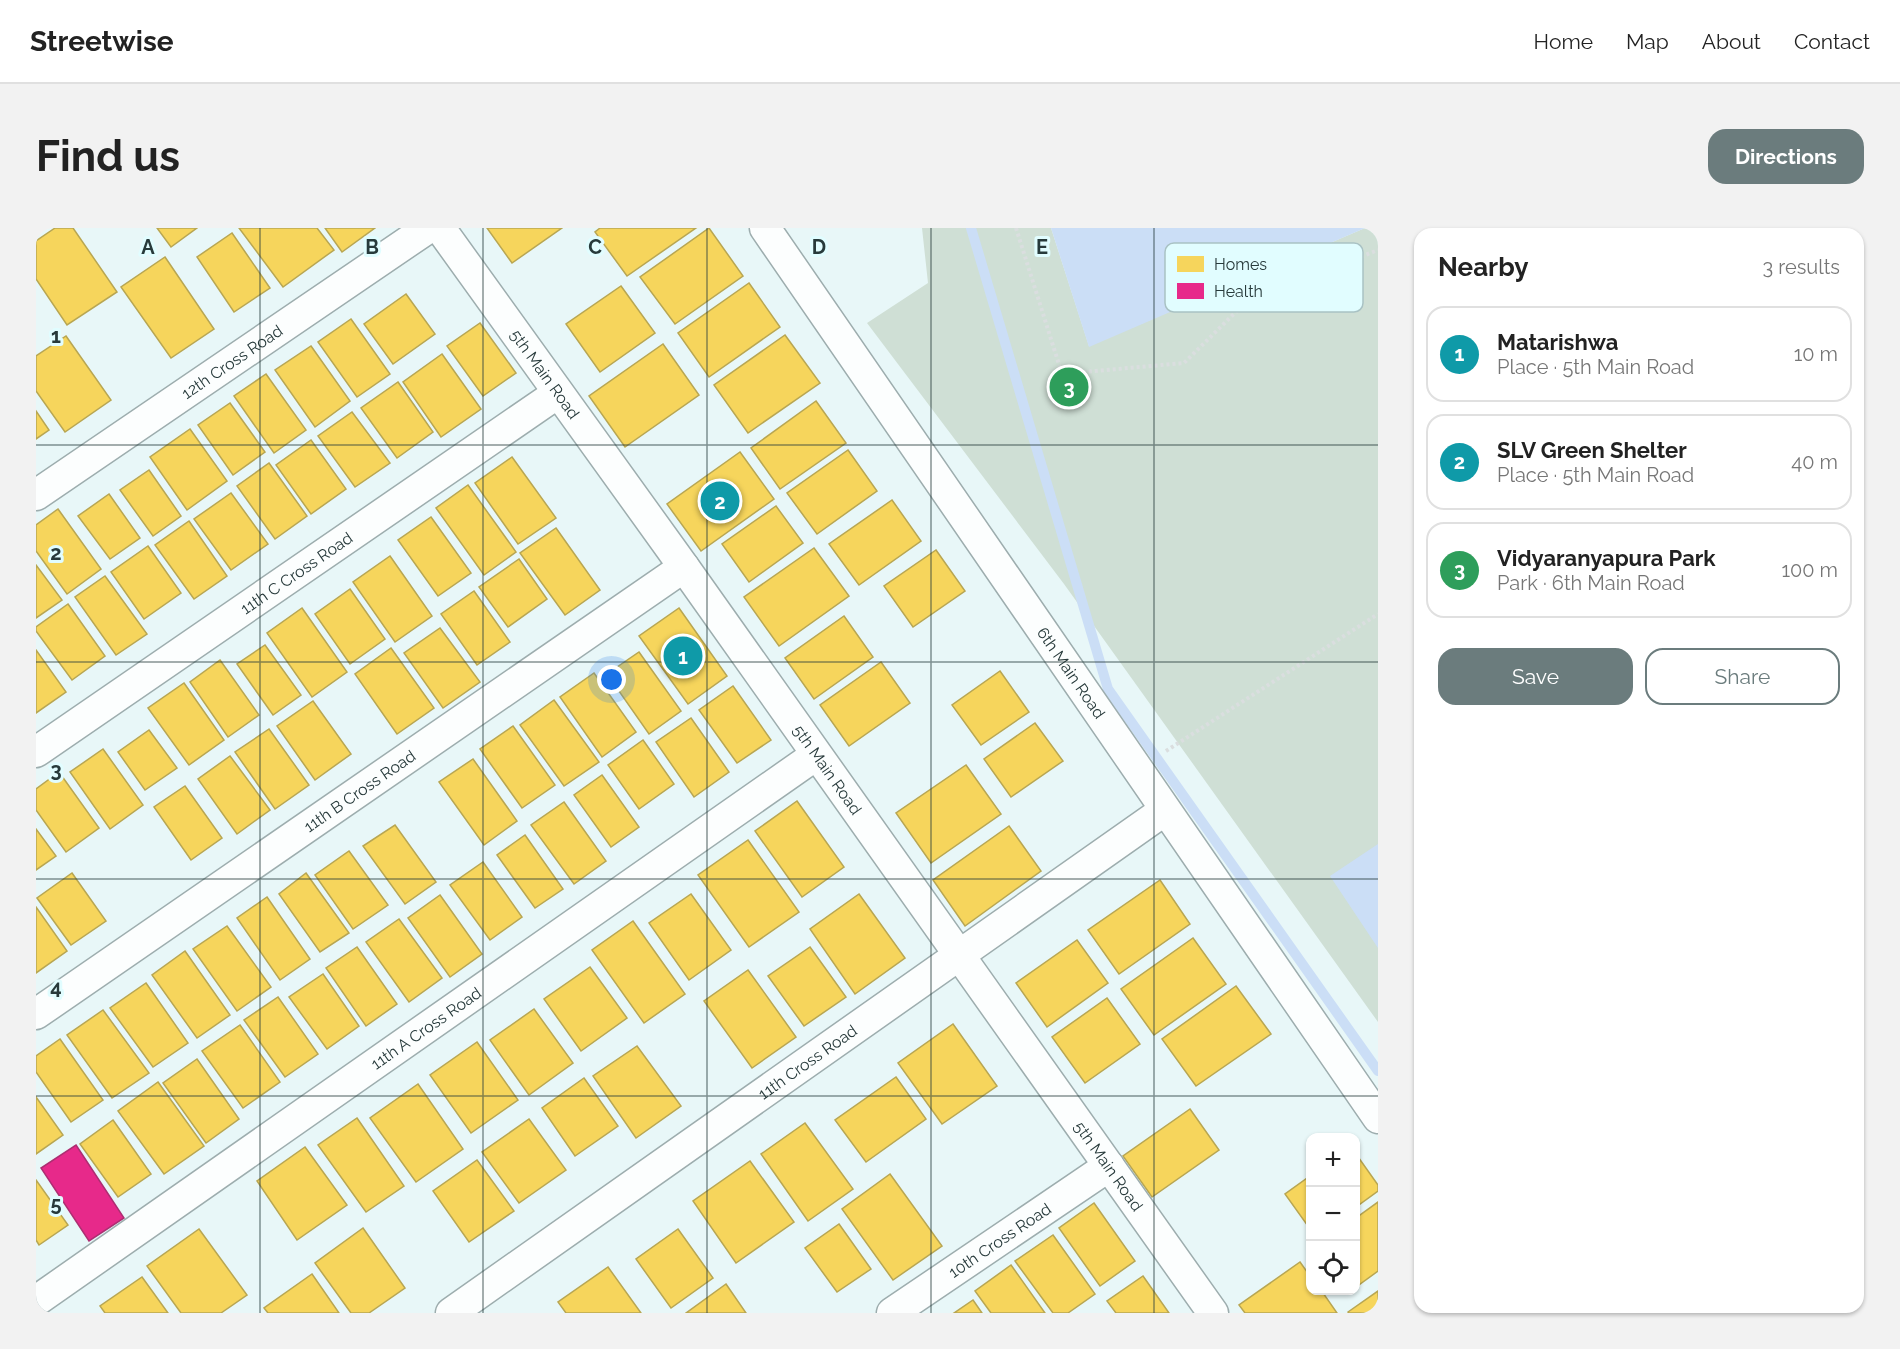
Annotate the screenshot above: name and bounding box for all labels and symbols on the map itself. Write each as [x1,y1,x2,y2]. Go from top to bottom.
text: A [141,235,155,259]
text: B [365,235,379,259]
text: C [588,235,602,259]
text: D [812,235,826,259]
text: E [1036,235,1048,259]
legend [1165,243,1363,312]
text: Homes [1214,255,1267,274]
text: Health [1214,282,1263,301]
street label: 12th Cross Road [178,321,286,403]
text: 1 [51,324,61,348]
street label: 5th Main Road [507,326,584,423]
pin: 3 [1050,364,1088,410]
pin: 2 [700,478,740,524]
street label: 11th C Cross Road [237,528,356,618]
text: 2 [50,541,62,565]
street label: 6th Main Road [1033,623,1109,722]
pin: 1 [664,634,702,678]
your location [597,665,626,694]
street label: 5th Main Road [789,721,866,818]
street label: 11th B Cross Road [300,746,419,836]
text: 3 [50,758,62,782]
text: 4 [50,975,62,999]
street label: 11th A Cross Road [367,983,485,1073]
street label: 11th Cross Road [754,1021,861,1103]
street label: 5th Main Road [1070,1117,1147,1215]
text: 5 [50,1192,62,1216]
street label: 10th Cross Road [945,1199,1054,1281]

